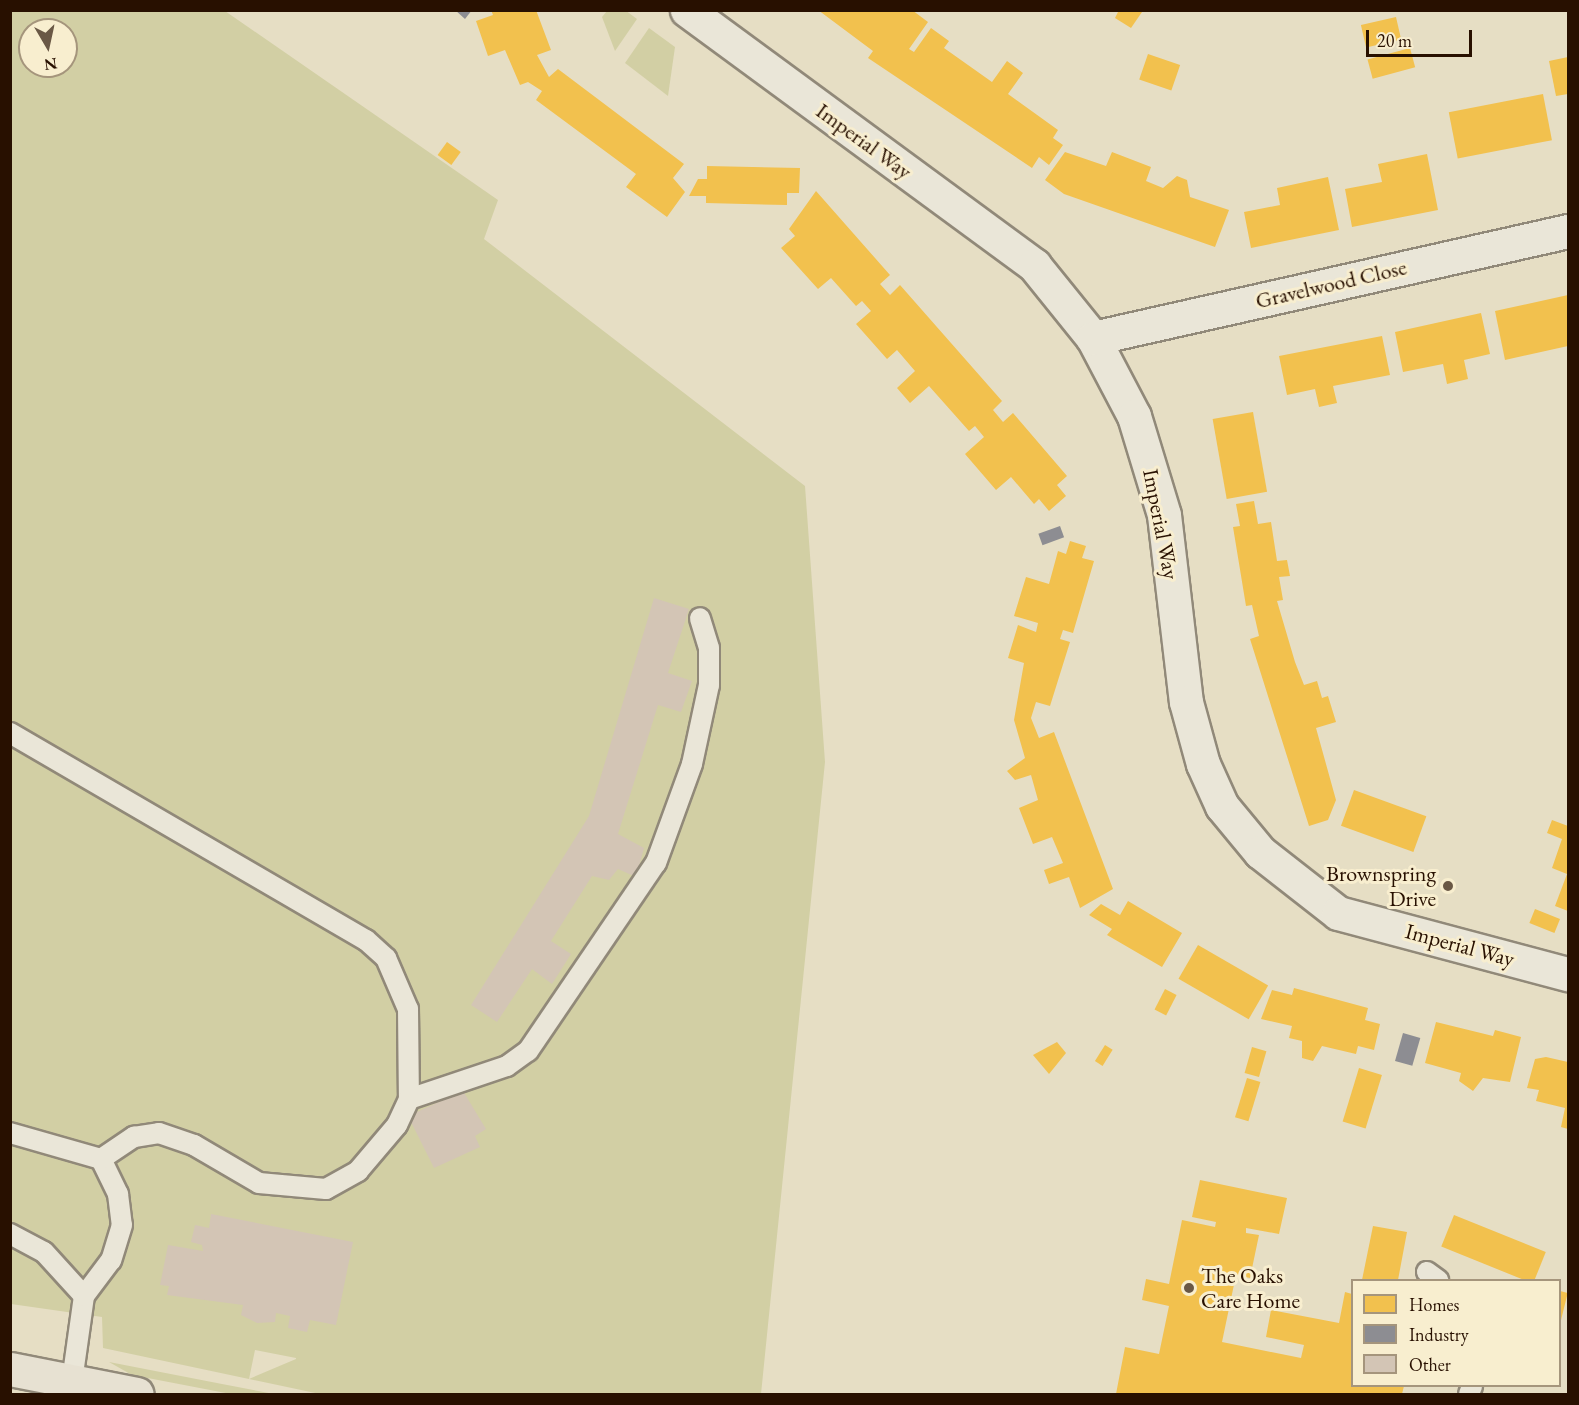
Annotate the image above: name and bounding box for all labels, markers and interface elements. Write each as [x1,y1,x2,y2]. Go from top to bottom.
north arrow [18,18,78,78]
scale bar [1369,18,1476,56]
text: 20 m [1377,29,1412,52]
text: N [43,53,59,76]
street label: Imperial Way [811,97,917,185]
street label: Gravelwood Close [1253,254,1409,314]
street label: Imperial Way [1137,467,1185,581]
place label: Brownspring Drive [1326,860,1436,912]
marker: Brownspring Drive [1441,879,1455,893]
street label: Imperial Way [1403,918,1517,972]
place label: The Oaks Care Home [1201,1262,1300,1314]
legend [1351,1279,1561,1387]
marker: The Oaks Care Home [1182,1281,1196,1295]
text: Homes [1409,1293,1459,1316]
text: Industry [1409,1323,1469,1346]
text: Other [1409,1353,1451,1376]

